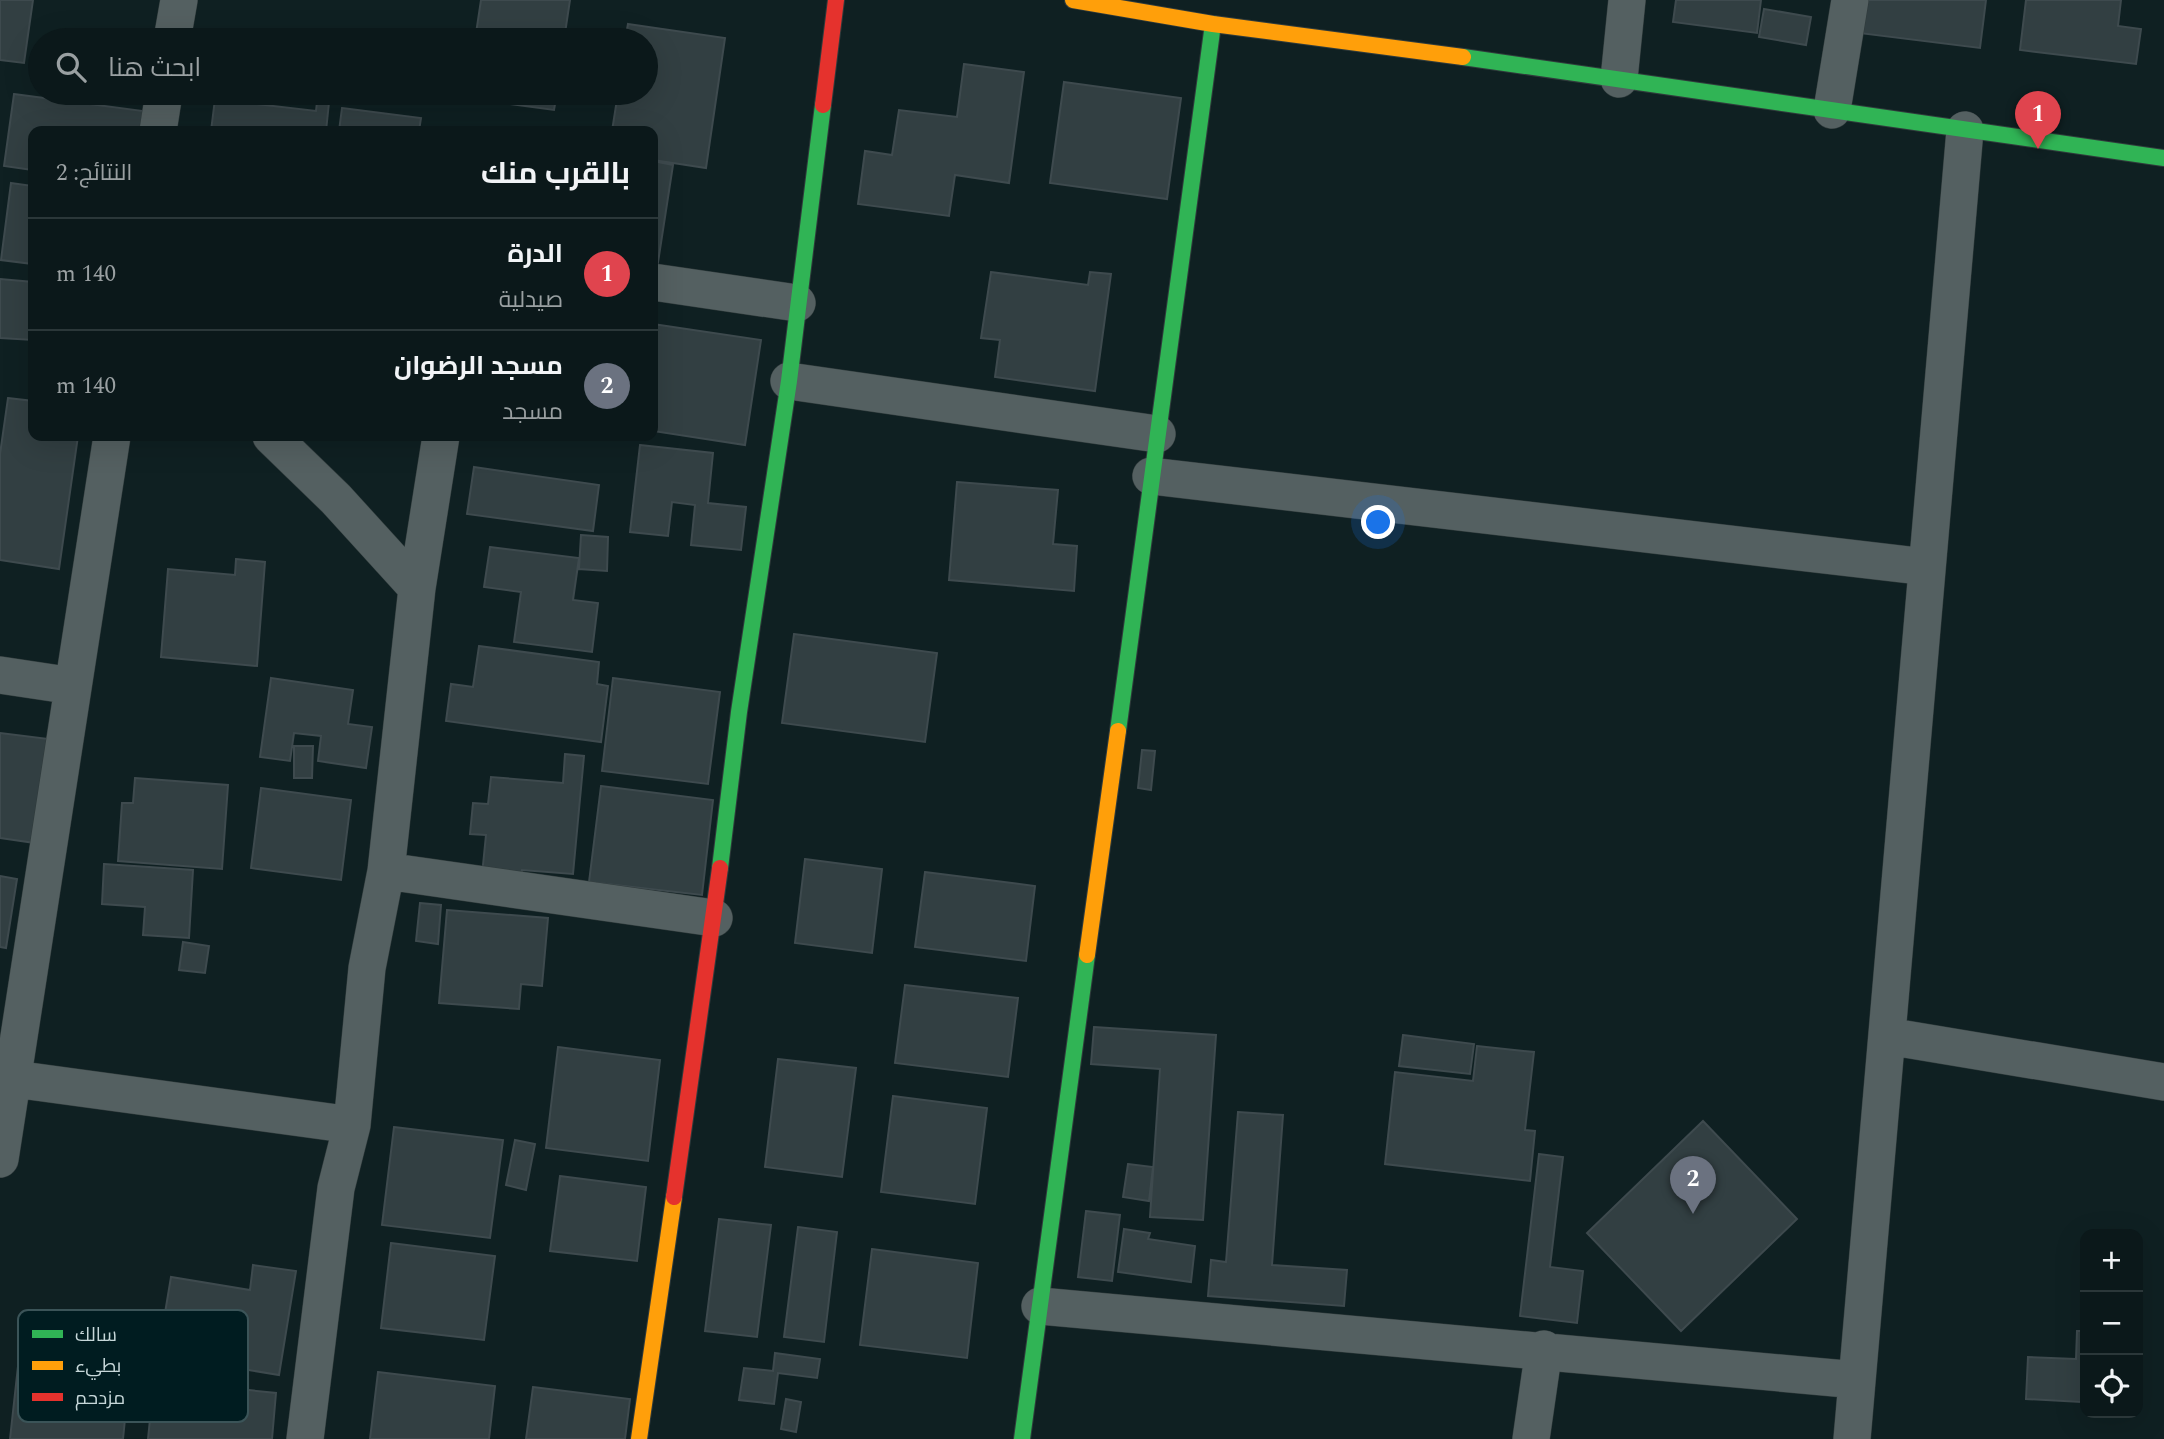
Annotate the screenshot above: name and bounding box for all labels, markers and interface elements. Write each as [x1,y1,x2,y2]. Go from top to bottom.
search box [28,28,658,105]
icon: search [52,48,90,86]
text: ابحث هنا [108,48,201,88]
pin: 1 [2015,91,2061,149]
text: بالقرب منك [481,151,630,197]
text: النتائج: 2 [56,156,132,191]
text: الدرة [508,234,563,274]
text: 140 m [56,257,116,292]
text: 1 [601,257,613,292]
text: صيدلية [499,283,563,318]
text: مسجد الرضوان [394,346,563,386]
text: 140 m [56,369,116,404]
text: 2 [601,369,613,404]
text: مسجد [502,395,563,430]
your location [1361,505,1395,539]
pin: 2 [1670,1156,1716,1214]
map controls [2080,1229,2143,1418]
button: + [2080,1229,2143,1292]
button: − [2080,1292,2143,1355]
legend [18,1310,248,1422]
text: سالك [75,1321,117,1350]
text: بطيء [75,1352,121,1381]
button: locate [2080,1355,2143,1418]
text: مزدحم [75,1384,125,1413]

